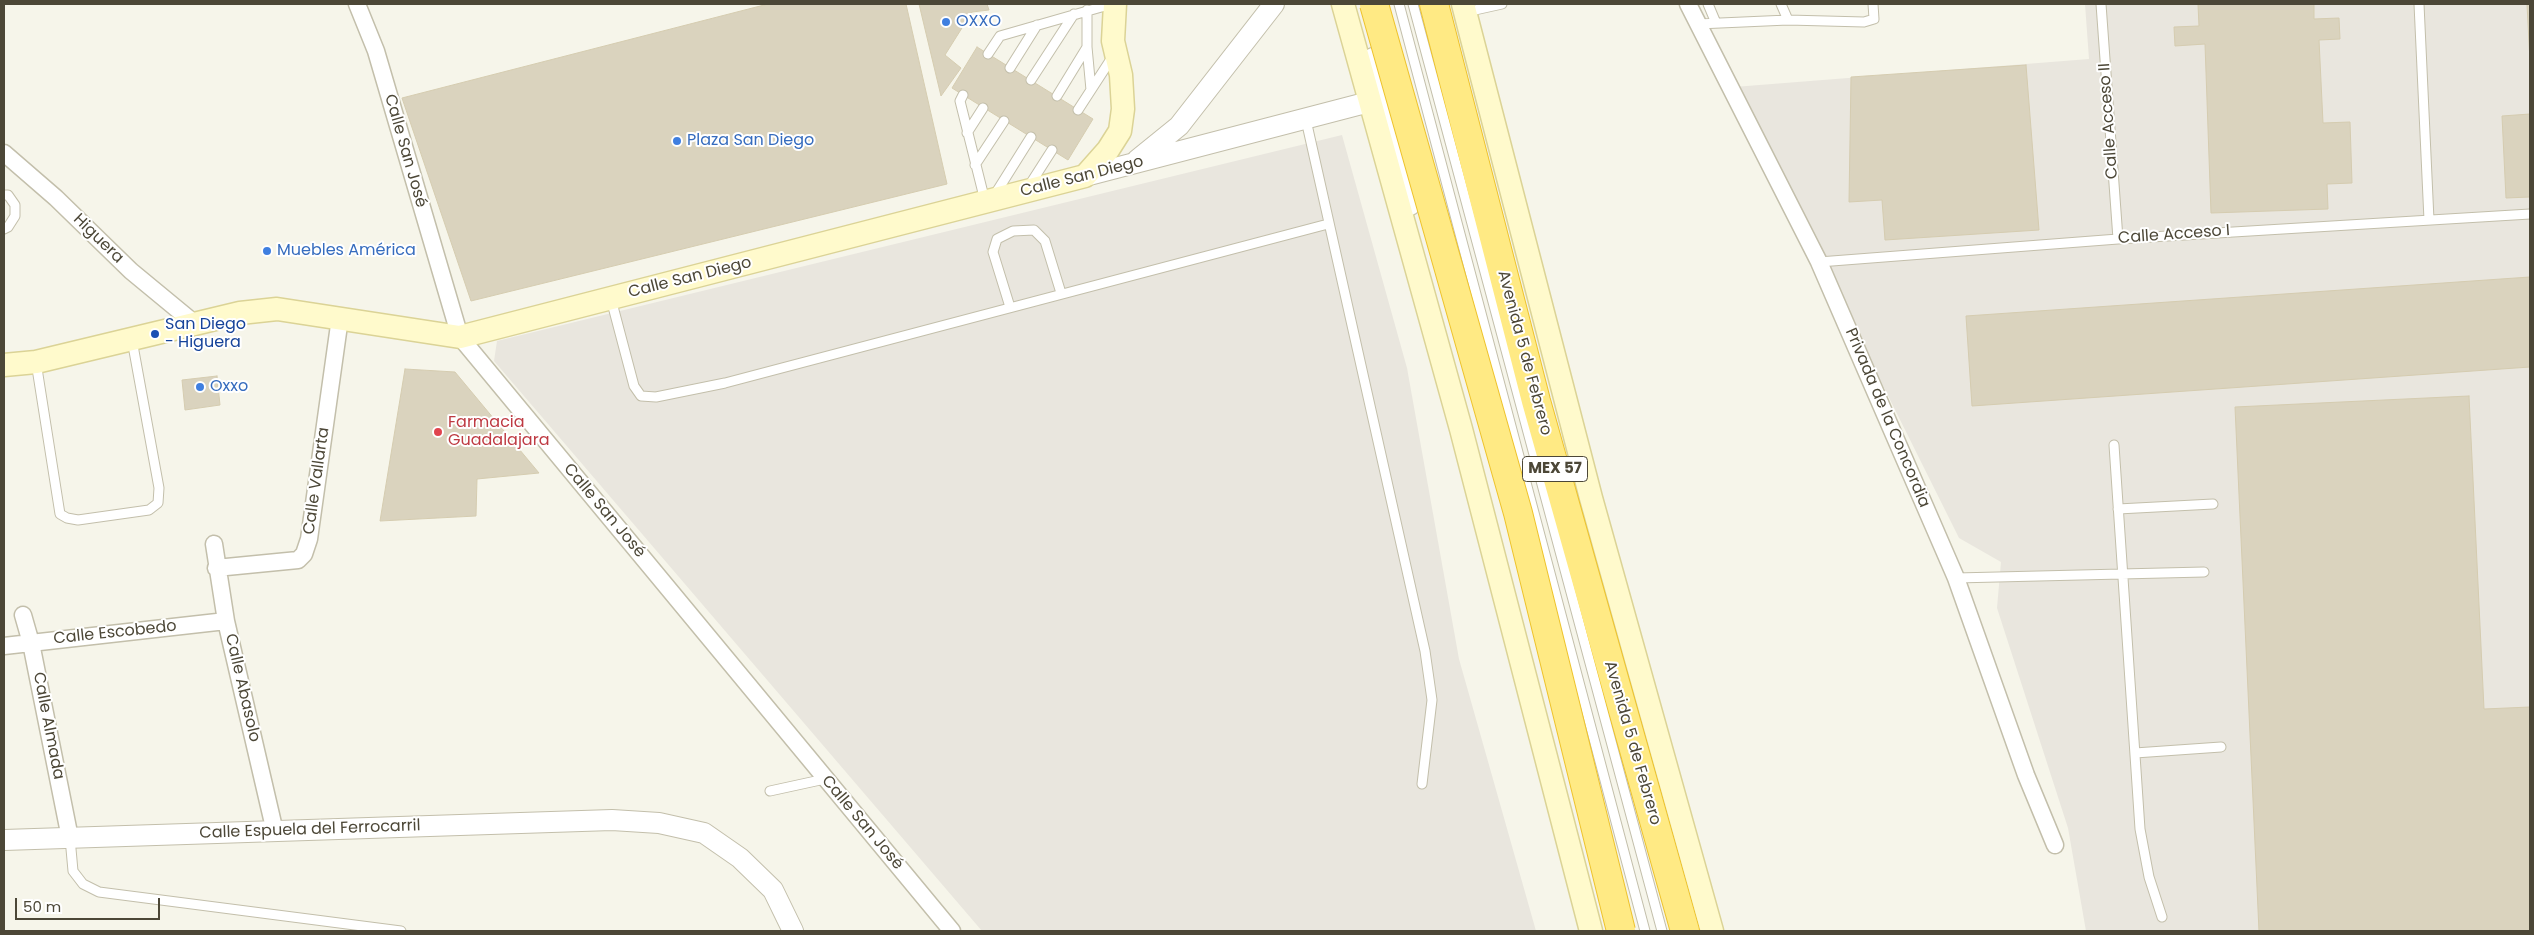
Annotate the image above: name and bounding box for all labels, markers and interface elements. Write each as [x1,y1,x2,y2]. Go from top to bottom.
place label: OXXO [956,12,1001,32]
marker: OXXO [940,16,952,28]
street label: Calle Acceso II [2095,62,2123,180]
street label: Calle San José [380,92,430,210]
place label: Plaza San Diego [687,131,814,151]
marker: Plaza San Diego [671,135,683,147]
street label: Calle San Diego [1018,152,1146,202]
street label: Higuera [69,210,127,268]
street label: Calle Acceso I [2117,222,2231,248]
place label: Muebles América [277,241,416,261]
marker: Muebles América [261,245,273,257]
street label: Calle San Diego [626,253,754,303]
street label: Avenida 5 de Febrero [1493,268,1555,438]
place label: San Diego - Higuera [165,315,246,353]
street label: Privada de la Concordia [1840,325,1934,511]
marker: San Diego - Higuera [149,328,161,340]
place label: Oxxo [210,377,248,397]
marker: Oxxo [194,381,206,393]
place label: Farmacia Guadalajara [448,413,549,451]
street label: Calle Vallarta [300,426,334,536]
marker: Farmacia Guadalajara [432,426,444,438]
road number: MEX 57 [1522,456,1588,482]
street label: Calle San José [559,460,649,562]
street label: Calle Escobedo [53,617,177,649]
street label: Calle Abasolo [220,632,264,744]
street label: Avenida 5 de Febrero [1599,659,1665,827]
street label: Calle Almada [28,671,68,781]
street label: Calle San José [817,772,907,874]
street label: Calle Espuela del Ferrocarril [199,817,421,843]
scale bar [18,888,162,920]
text: 50 m [23,896,61,917]

